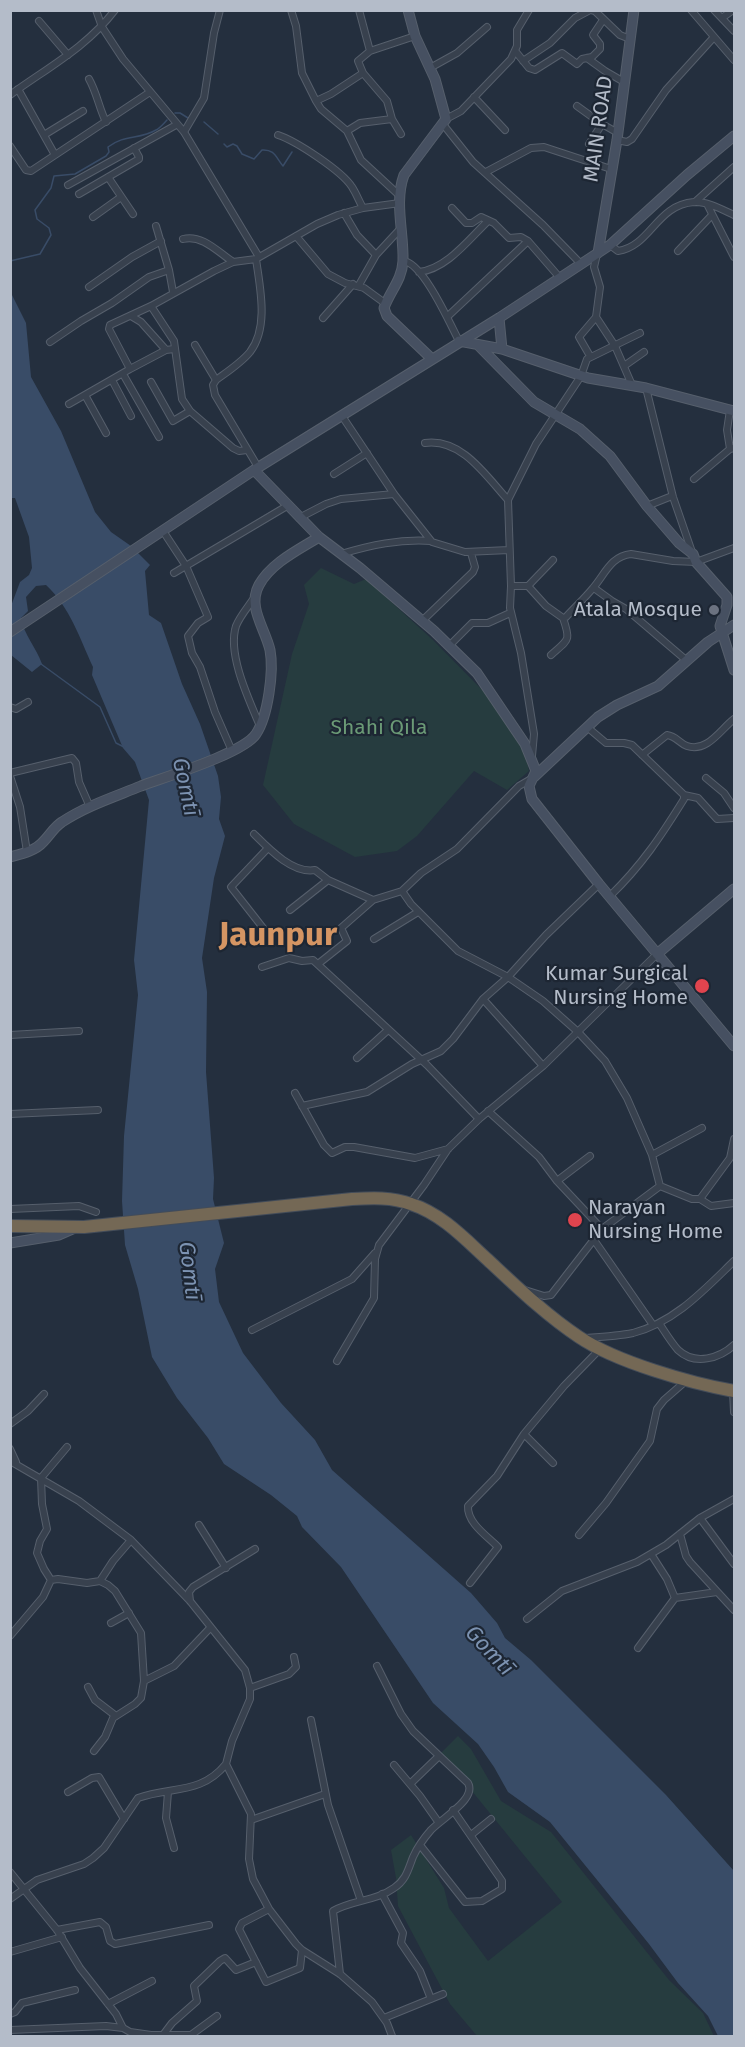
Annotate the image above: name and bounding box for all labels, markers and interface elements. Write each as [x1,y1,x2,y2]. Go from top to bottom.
street label: MAIN ROAD [579,74,619,184]
place label: Atala Mosque [574,597,702,623]
marker: Atala Mosque [707,603,721,617]
park label: Shahi Qila [331,715,427,741]
water label: Gomtī [166,755,204,819]
district label: Jaunpur [219,916,337,956]
place label: Kumar Surgical Nursing Home [545,961,688,1011]
marker: Kumar Surgical Nursing Home [693,977,711,995]
place label: Narayan Nursing Home [588,1195,723,1245]
marker: Narayan Nursing Home [566,1211,584,1229]
water label: Gomtī [172,1240,206,1302]
water label: Gomtī [459,1620,519,1682]

